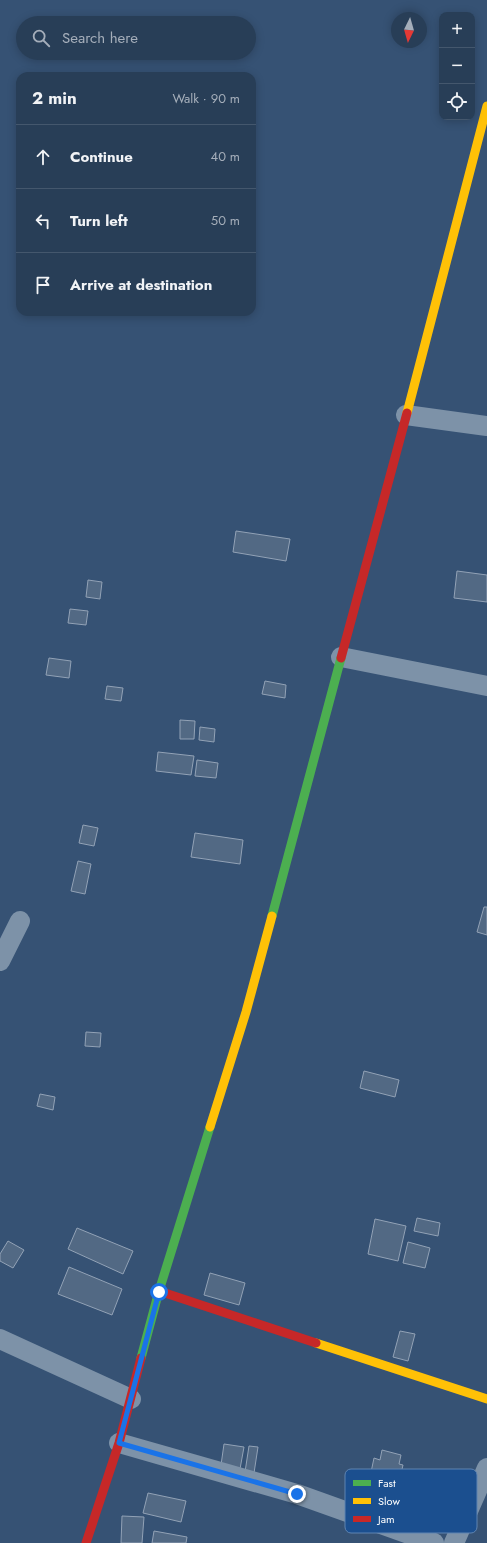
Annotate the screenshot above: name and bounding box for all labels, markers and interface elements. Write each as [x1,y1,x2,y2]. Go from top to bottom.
north arrow [391,12,427,48]
map controls [439,12,475,120]
button: + [439,12,475,48]
search box [16,16,256,60]
icon: search [30,27,52,49]
text: Search here [62,27,138,49]
button: − [439,48,475,84]
button: locate [439,84,475,120]
text: 2 min [32,86,77,110]
text: Walk · 90 m [172,89,240,108]
icon: ahead [32,146,54,168]
text: Continue [70,146,133,168]
text: 40 m [211,147,240,166]
icon: left [32,210,54,232]
text: Turn left [70,210,128,232]
text: 50 m [211,211,240,230]
icon: arrive [32,274,54,296]
text: Arrive at destination [70,274,212,296]
route start [150,1283,168,1301]
legend [345,1469,477,1533]
text: Fast [378,1475,396,1491]
route end [288,1485,306,1503]
text: Slow [378,1493,400,1509]
text: Jam [376,1511,395,1527]

